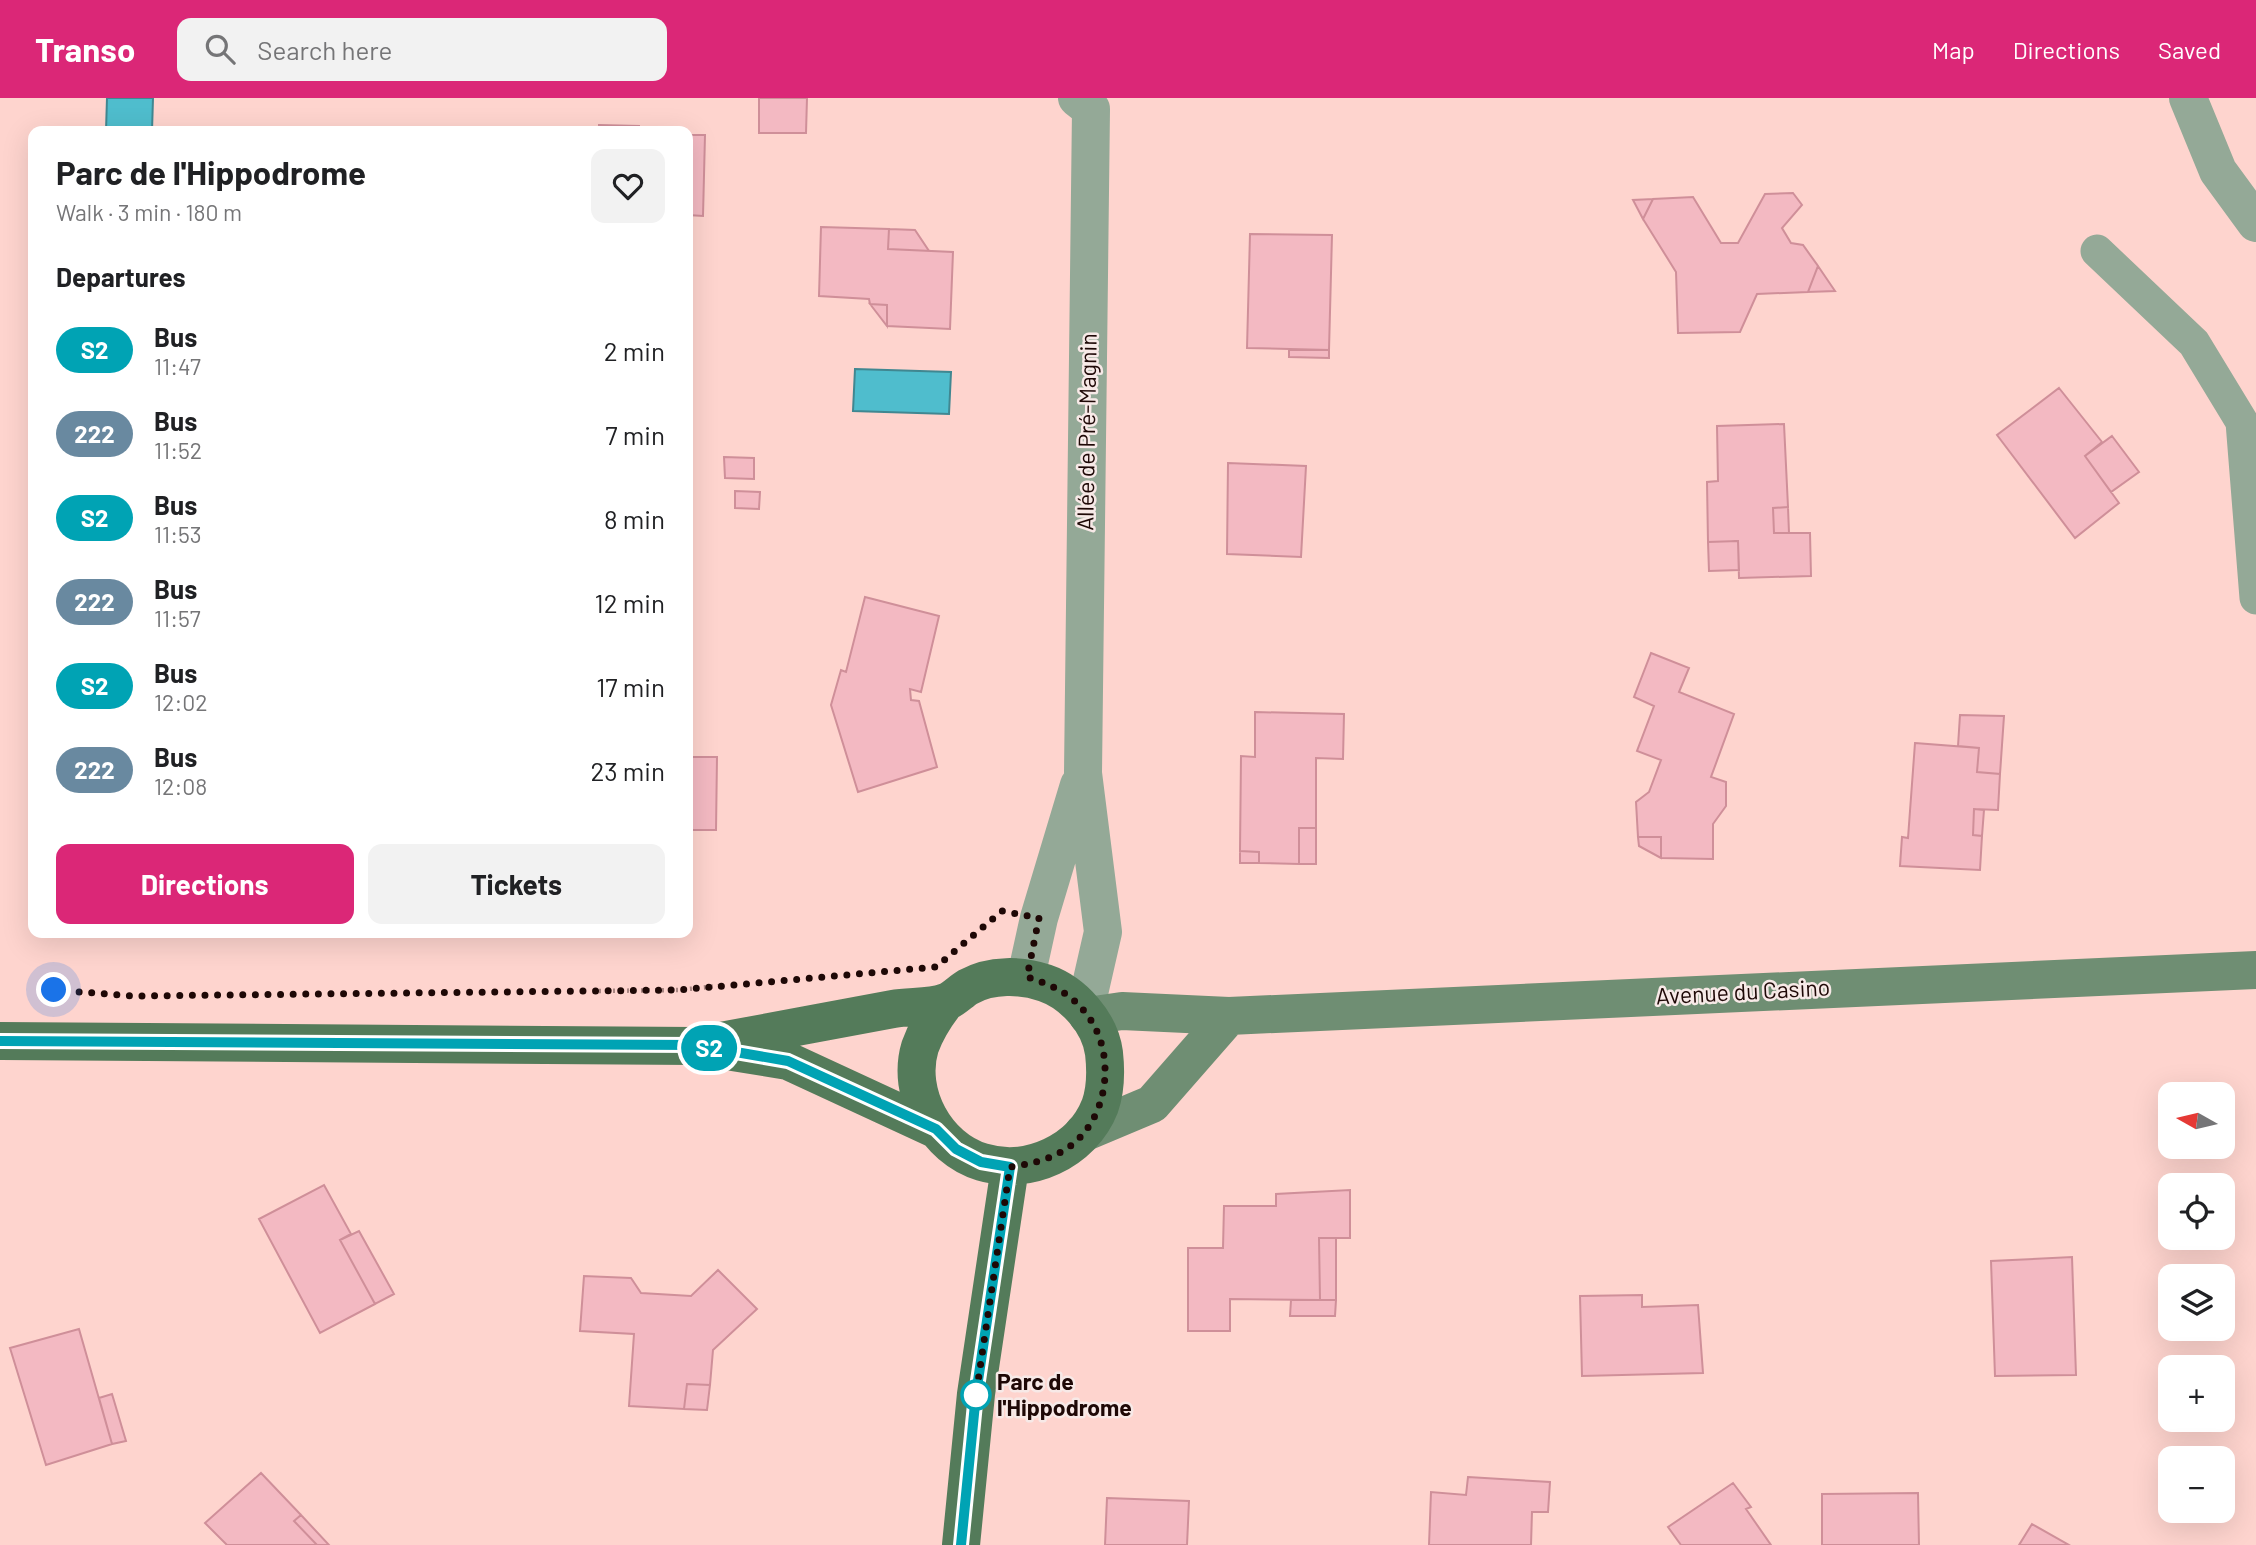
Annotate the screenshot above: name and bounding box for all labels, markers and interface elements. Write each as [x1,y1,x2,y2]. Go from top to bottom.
search box [177,18,667,81]
text: Transo [35,29,135,69]
icon: search [201,30,239,68]
text: Search here [257,34,392,65]
text: Map [1932,35,1975,64]
text: Directions [2013,35,2120,64]
text: Saved [2158,35,2221,64]
button: heart [591,149,665,223]
text: Parc de l'Hippodrome [56,152,366,192]
text: Walk · 3 min · 180 m [56,198,242,226]
text: Departures [56,261,186,292]
text: Bus [154,321,197,352]
street label: Allée de Pré-Magnin [1070,333,1102,531]
text: S2 [81,335,108,364]
text: 2 min [604,335,665,366]
text: 11:47 [154,352,201,380]
text: Bus [154,405,197,436]
text: 222 [74,419,115,448]
text: 7 min [605,419,665,450]
text: 11:52 [154,436,202,464]
text: Bus [154,489,197,520]
text: S2 [81,503,108,532]
text: 8 min [604,503,665,534]
text: 11:53 [154,520,202,548]
text: Bus [154,573,197,604]
text: 222 [74,587,115,616]
text: 12 min [595,587,665,618]
text: 11:57 [154,604,201,632]
text: Bus [154,657,197,688]
text: S2 [81,671,108,700]
text: 17 min [596,671,665,702]
text: 12:02 [154,688,208,716]
text: Bus [154,741,197,772]
text: 222 [74,755,115,784]
text: 23 min [590,755,665,786]
text: 12:08 [154,772,207,800]
button: Directions [56,844,354,924]
button: Tickets [368,844,665,924]
your location [36,972,71,1007]
street label: Avenue du Casino [1655,972,1831,1010]
line badge: S2 [678,1025,740,1071]
text: S2 [695,1033,723,1062]
north arrow [2158,1082,2235,1158]
map controls [2158,1082,2235,1523]
button: locate [2158,1173,2235,1250]
button: layers [2158,1264,2235,1341]
button: + [2158,1355,2235,1432]
place label: Parc de l'Hippodrome [997,1367,1132,1421]
marker: Parc de l'Hippodrome [961,1380,991,1410]
button: − [2158,1446,2235,1523]

